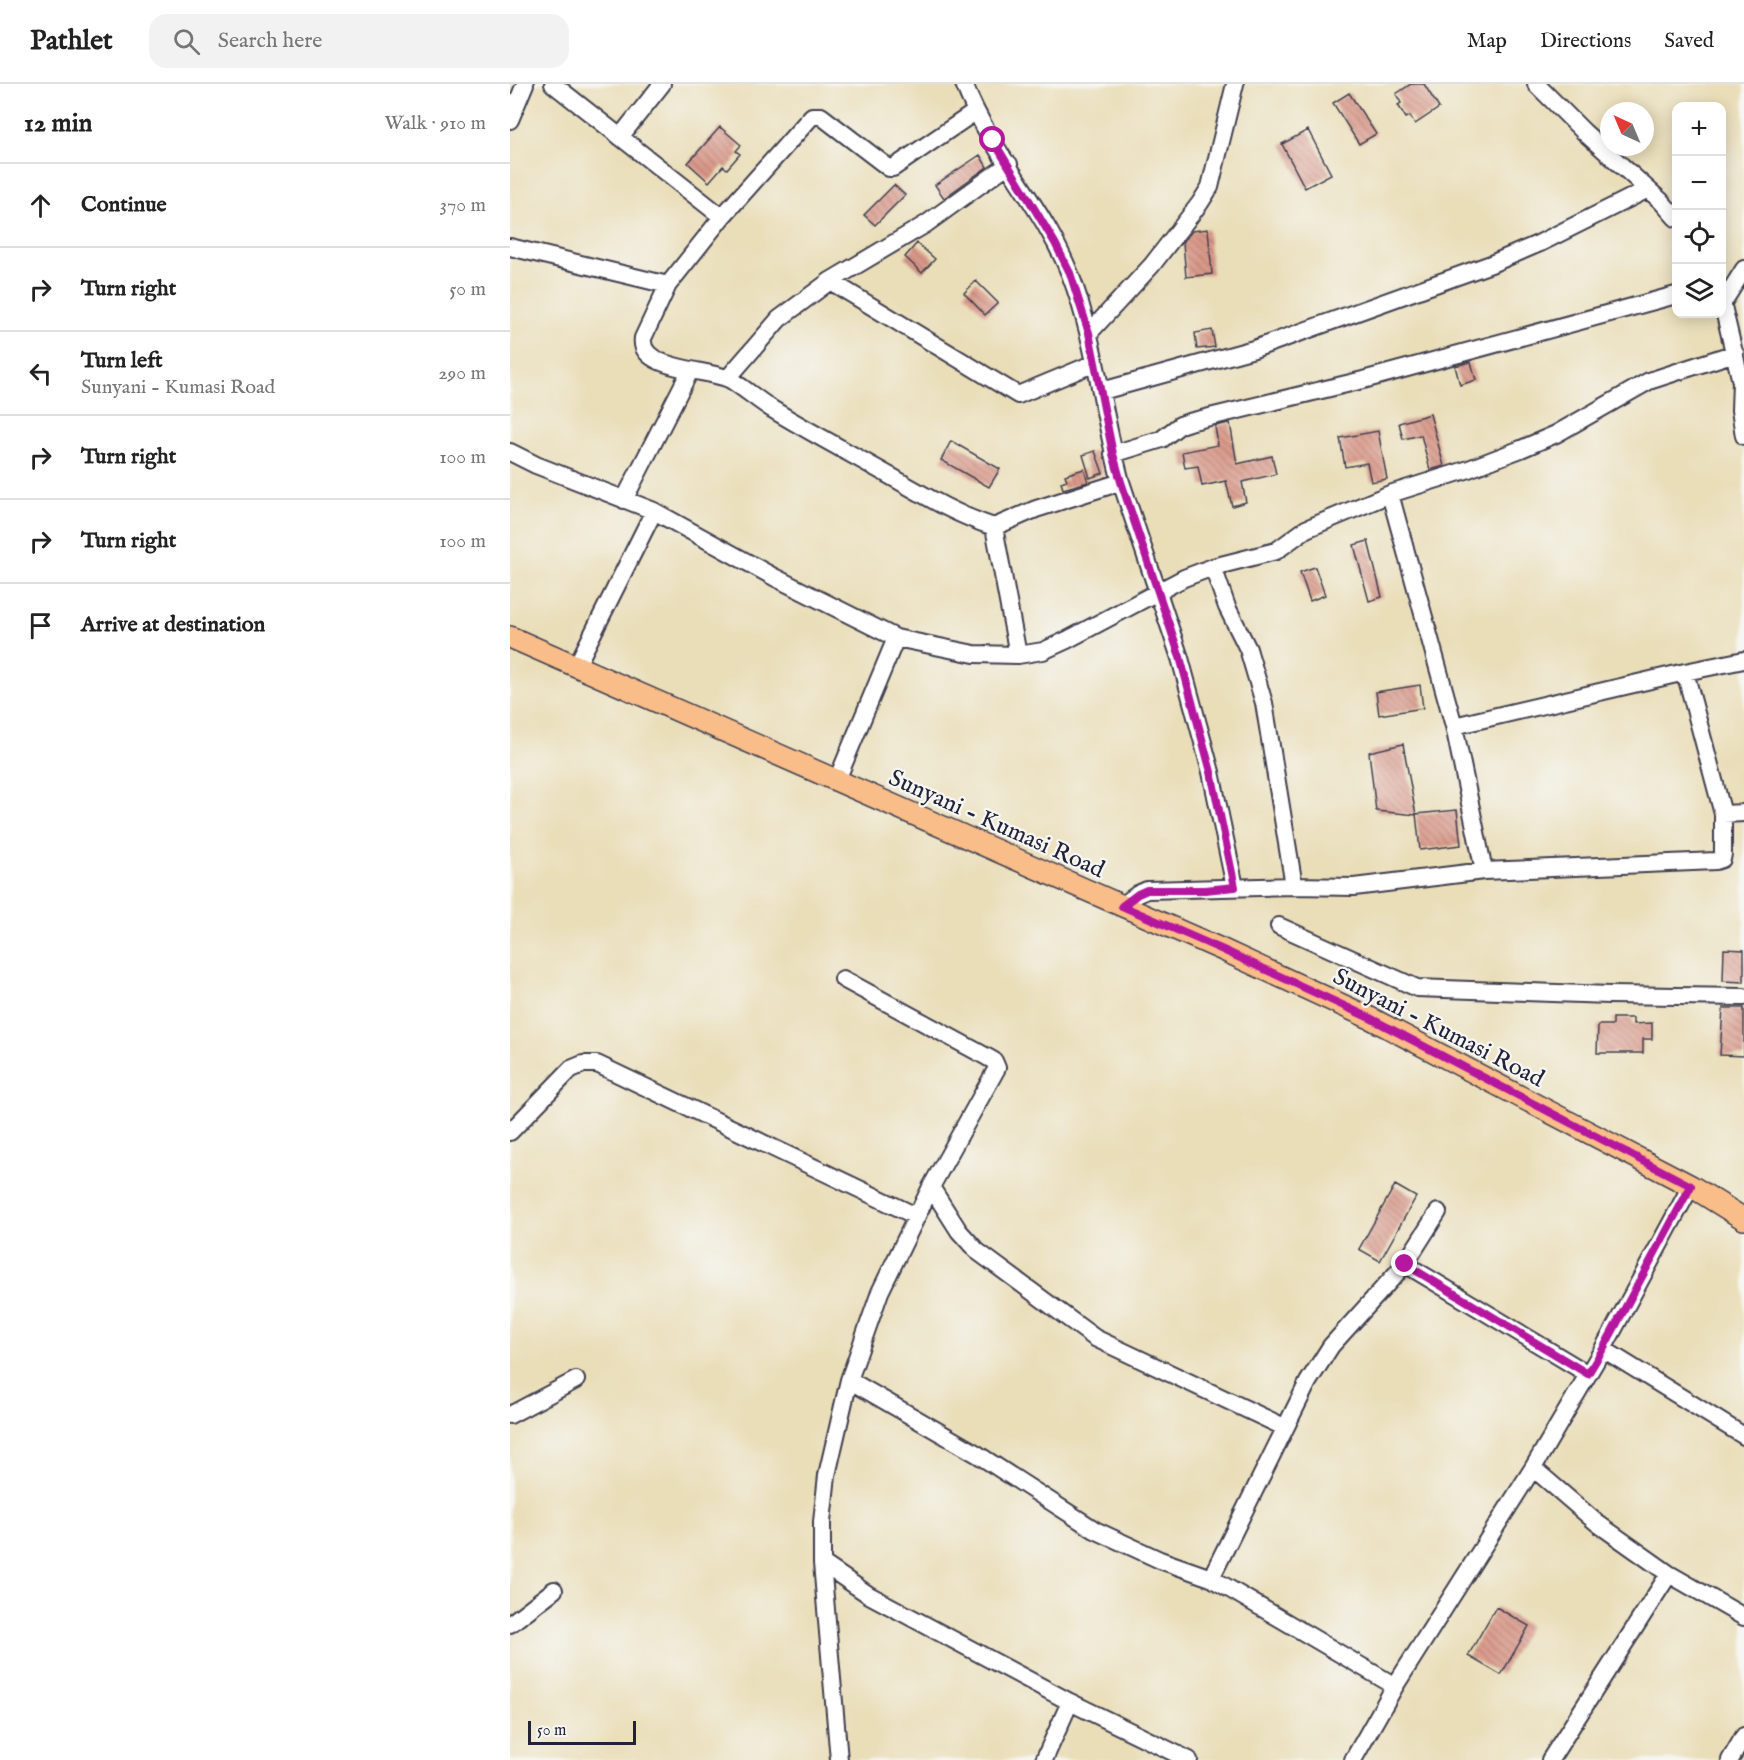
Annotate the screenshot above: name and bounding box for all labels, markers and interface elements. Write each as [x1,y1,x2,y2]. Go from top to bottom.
search box [149,14,569,68]
text: Pathlet [30,24,113,59]
icon: search [170,25,203,58]
text: Search here [218,27,322,55]
text: Map [1467,28,1507,55]
text: Directions [1540,28,1631,55]
text: Saved [1664,28,1714,55]
north arrow [1600,102,1654,156]
map controls [1672,102,1726,318]
button: + [1672,102,1726,156]
text: 12 min [24,107,92,140]
text: Walk · 910 m [385,111,486,136]
route start [979,126,1005,152]
button: − [1672,156,1726,210]
icon: ahead [24,189,57,222]
text: Continue [81,191,167,219]
text: 370 m [440,193,486,218]
button: locate [1672,210,1726,264]
button: layers [1672,264,1726,318]
icon: right [24,273,57,306]
text: Turn right [81,275,176,303]
text: 50 m [449,277,486,302]
text: Turn left [81,347,163,375]
icon: left [24,357,57,390]
text: 290 m [438,361,486,386]
text: Sunyani - Kumasi Road [81,375,275,400]
icon: right [24,441,57,474]
text: Turn right [81,443,176,471]
text: 100 m [439,445,486,470]
icon: right [24,525,57,558]
text: Turn right [81,527,176,555]
text: 100 m [439,529,486,554]
icon: arrive [24,609,57,642]
text: Arrive at destination [81,611,265,639]
street label: Sunyani - Kumasi Road [884,763,1109,886]
street label: Sunyani - Kumasi Road [1327,962,1549,1095]
route end [1391,1250,1417,1276]
scale bar [528,1718,636,1746]
text: 50 m [537,1721,566,1741]

